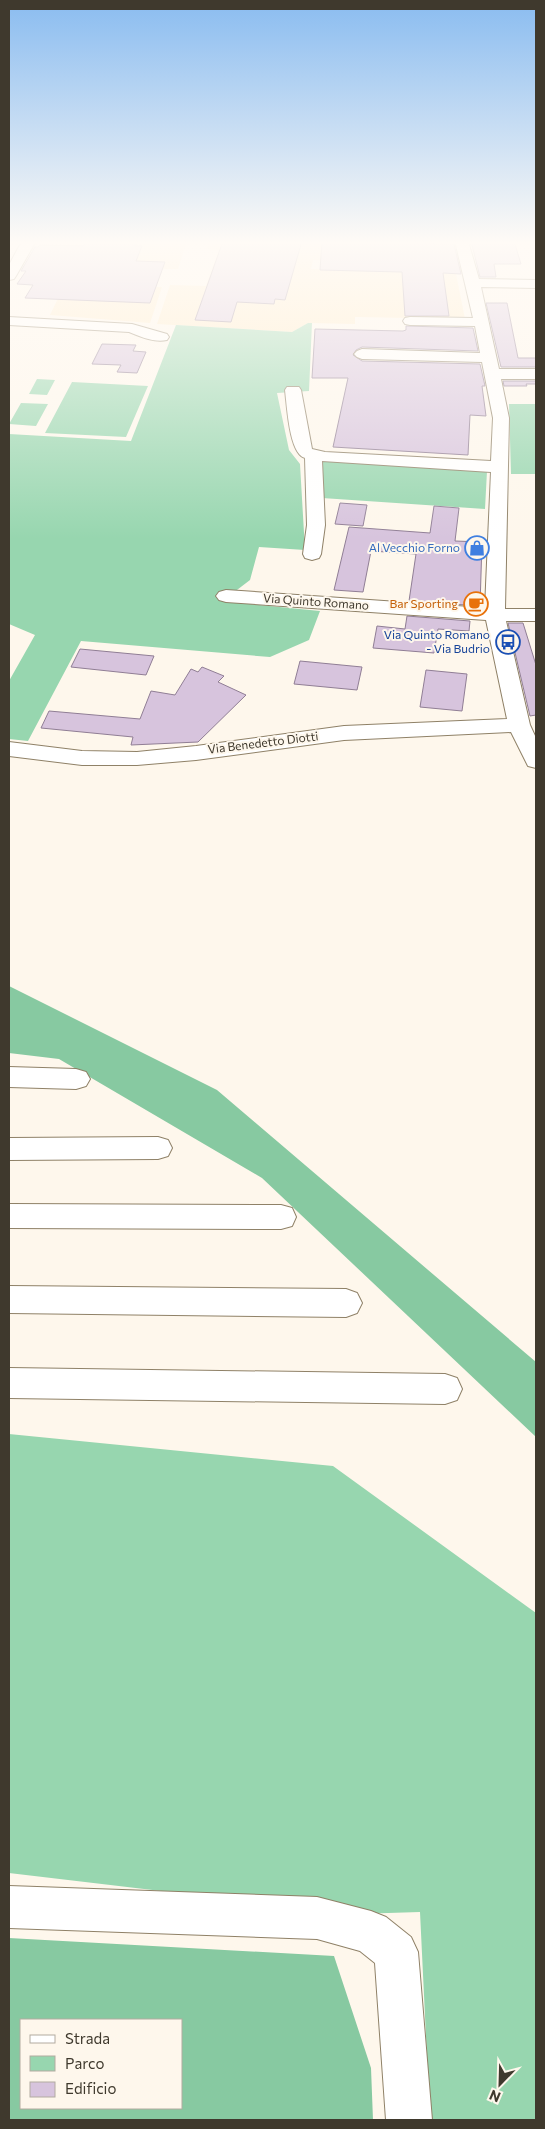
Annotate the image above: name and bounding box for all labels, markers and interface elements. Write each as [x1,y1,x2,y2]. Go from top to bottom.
shop icon: Al Vecchio Forno [464,535,490,561]
place label: Al Vecchio Forno [369,540,460,554]
street label: Via Quinto Romano [263,590,370,612]
cafe icon: Bar Sporting [463,591,489,617]
place label: Bar Sporting [389,596,458,610]
place label: Via Quinto Romano - Via Budrio [384,627,490,655]
bus stop icon: Via Quinto Romano - Via Budrio [495,629,521,655]
street label: Via Benedetto Diotti [207,728,319,756]
legend [20,2019,182,2109]
text: Strada [65,2029,110,2047]
text: Parco [65,2054,104,2072]
north arrow [475,2059,525,2109]
text: Edificio [65,2079,116,2097]
text: N [487,2087,503,2106]

